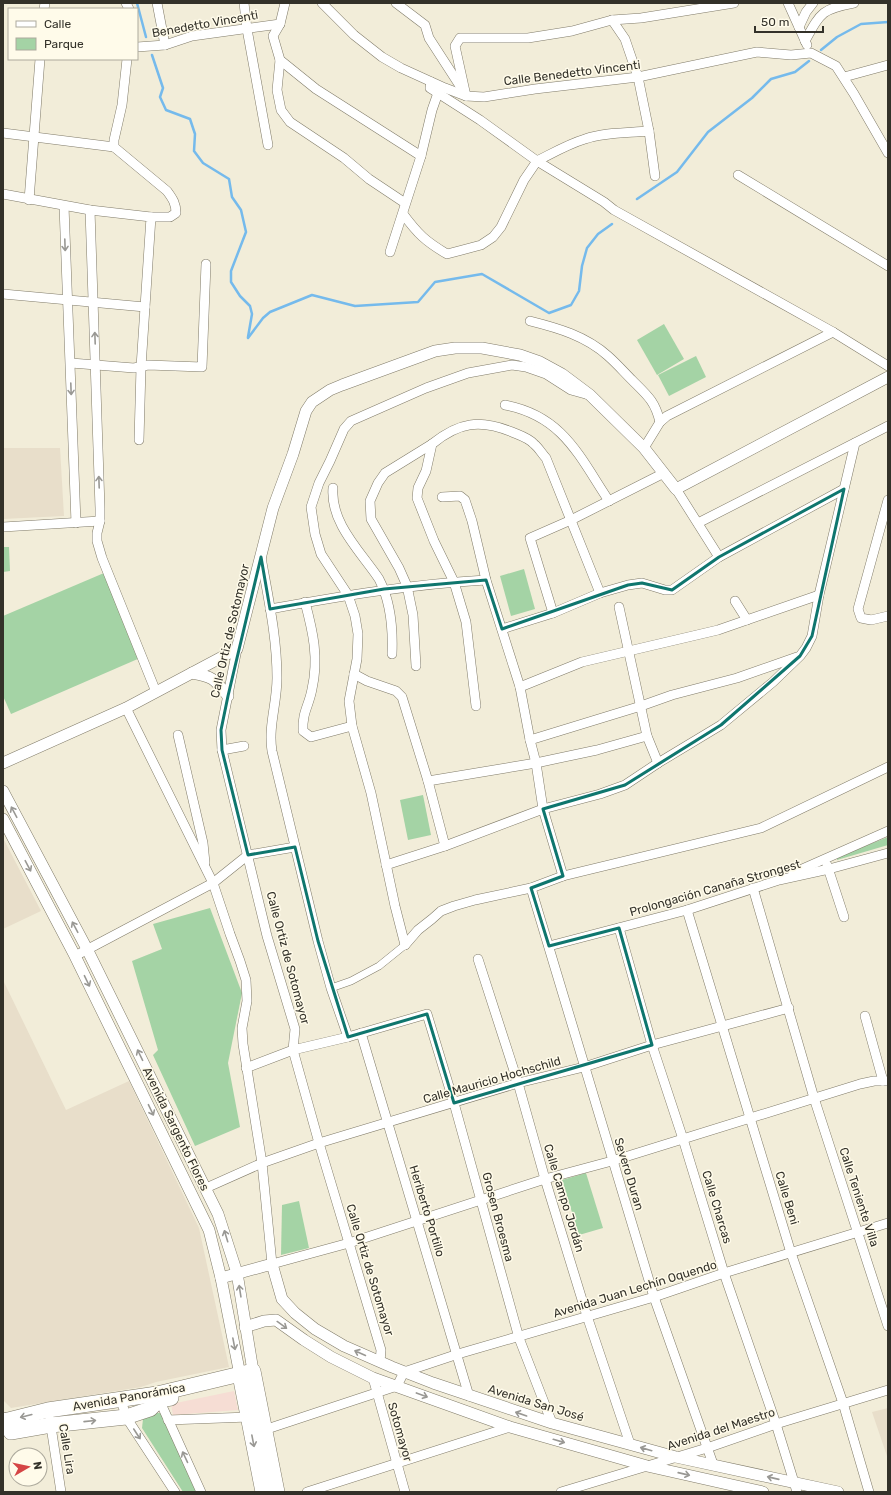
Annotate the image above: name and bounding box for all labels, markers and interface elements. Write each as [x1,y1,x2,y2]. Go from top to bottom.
legend [8,8,138,60]
street label: Benedetto Vincenti [151,8,259,40]
scale bar [755,8,823,34]
text: 50 m [761,15,789,29]
text: Calle [44,17,71,31]
text: Parque [44,37,84,51]
street label: Calle Benedetto Vincenti [503,58,641,88]
one-way arrow [61,238,69,251]
one-way arrow [91,332,98,345]
one-way arrow [67,382,75,395]
one-way arrow [96,476,103,489]
street label: Calle Ortiz de Sotomayor [208,562,252,699]
one-way arrow [10,806,17,818]
street label: Prolongación Canaña Strongest [628,857,802,919]
one-way arrow [24,859,32,871]
street label: Calle Ortiz de Sotomayor [263,890,313,1026]
one-way arrow [71,921,78,933]
one-way arrow [84,975,91,987]
one-way arrow [136,1049,143,1061]
street label: Calle Mauricio Hochschild [421,1054,563,1106]
street label: Avenida Sargento Flores [140,1065,212,1193]
one-way arrow [148,1104,155,1116]
street label: Severo Duran [611,1136,647,1212]
street label: Calle Campo Jordán [541,1142,587,1254]
street label: Calle Teniente Villa [836,1146,882,1248]
street label: Heriberto Portillo [406,1163,448,1259]
street label: Calle Charcas [699,1169,735,1245]
street label: Calle Beni [772,1170,802,1226]
street label: Grosen Broesma [479,1171,517,1263]
street label: Calle Ortiz de Sotomayor [343,1202,397,1338]
one-way arrow [222,1229,229,1242]
street label: Avenida Juan Lechín Oquendo [552,1257,719,1321]
one-way arrow [236,1285,244,1298]
one-way arrow [276,1320,287,1329]
one-way arrow [230,1337,238,1350]
one-way arrow [354,1349,366,1356]
street label: Avenida Panorámica [72,1380,186,1414]
street label: Avenida San José [486,1382,586,1424]
one-way arrow [416,1392,428,1400]
street label: Sotomayor [385,1401,415,1464]
street label: Avenida del Maestro [665,1405,777,1453]
one-way arrow [515,1409,527,1417]
one-way arrow [20,1412,33,1420]
one-way arrow [83,1417,96,1425]
street label: Calle Lira [56,1423,78,1475]
one-way arrow [133,1428,141,1439]
one-way arrow [249,1434,257,1447]
one-way arrow [552,1438,565,1445]
one-way arrow [640,1444,653,1452]
north arrow [8,1447,48,1487]
one-way arrow [181,1451,188,1463]
text: N [30,1461,44,1471]
one-way arrow [678,1471,691,1479]
one-way arrow [766,1474,779,1482]

